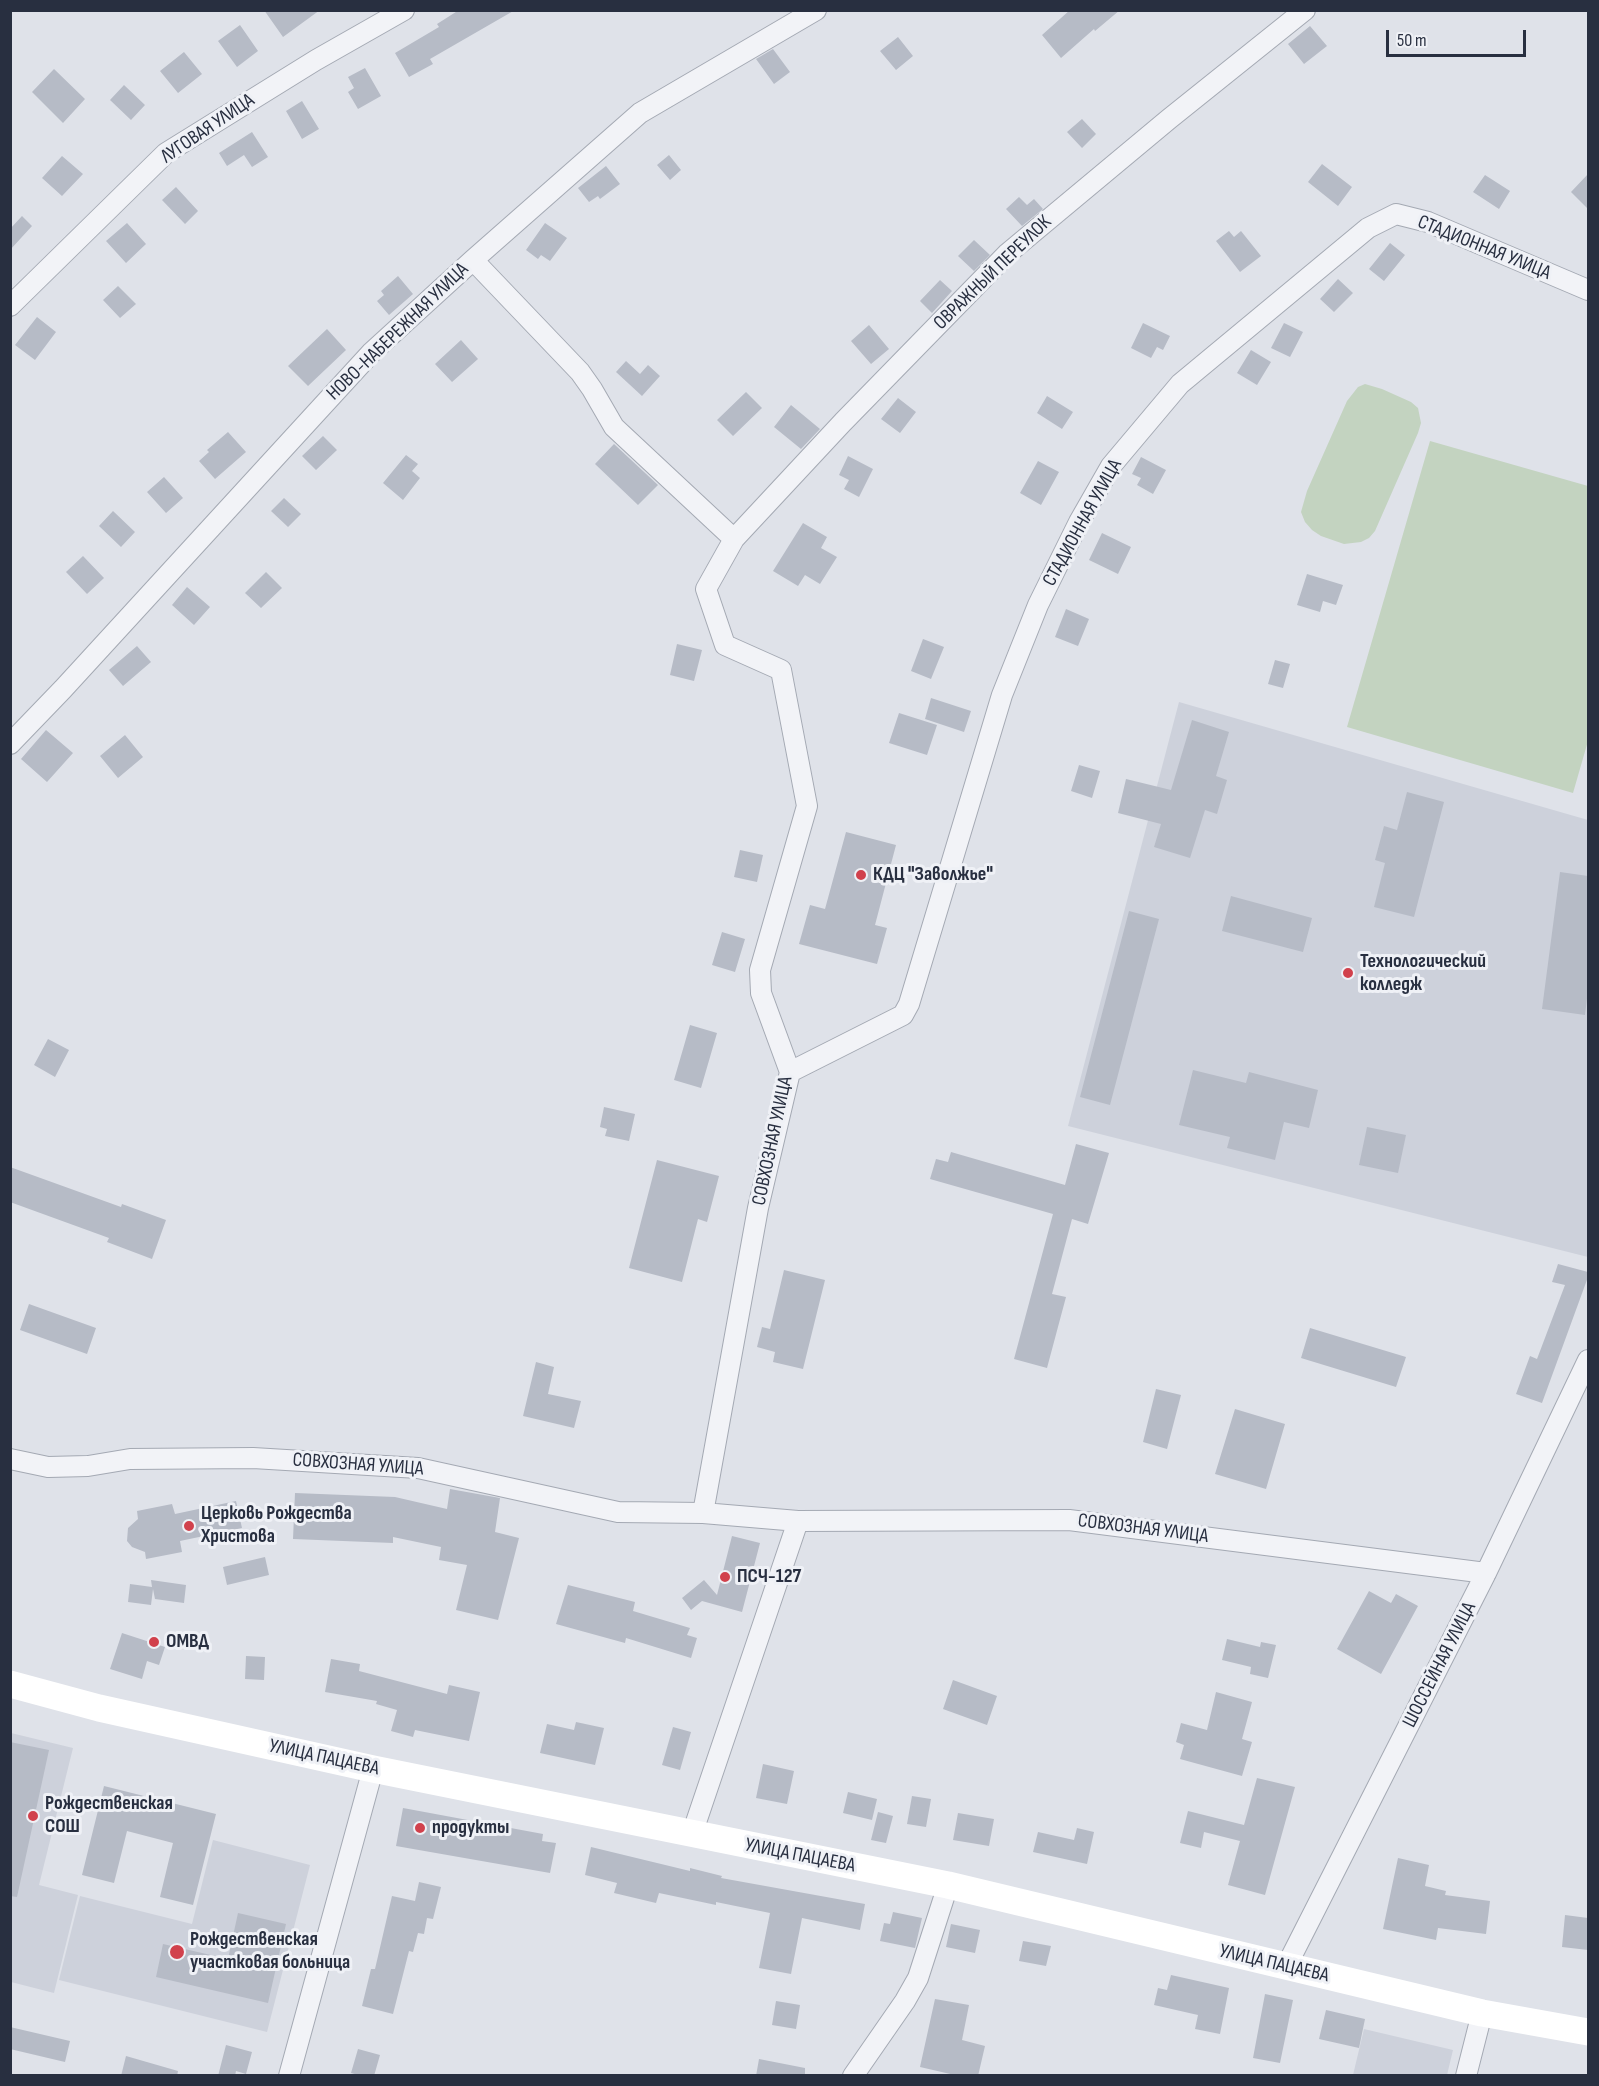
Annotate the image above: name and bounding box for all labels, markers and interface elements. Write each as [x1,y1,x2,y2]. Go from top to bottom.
scale bar [1389,18,1528,56]
text: 50 m [1397,30,1427,51]
street label: ЛУГОВАЯ УЛИЦА [157,89,259,169]
street label: СТАДИОННАЯ УЛИЦА [1414,210,1554,286]
street label: ОВРАЖНЫЙ ПЕРЕУЛОК [929,211,1057,335]
street label: НОВО-НАБЕРЕЖНАЯ УЛИЦА [322,258,474,406]
street label: СТАДИОННАЯ УЛИЦА [1038,455,1128,591]
place label: КДЦ "Заволжье" [873,863,993,887]
marker: КДЦ "Заволжье" [854,868,868,882]
place label: Технологический колледж [1360,950,1486,997]
marker: Технологический колледж [1341,966,1355,980]
street label: СОВХОЗНАЯ УЛИЦА [748,1074,798,1208]
street label: СОВХОЗНАЯ УЛИЦА [292,1448,424,1482]
place label: Церковь Рождества Христова [201,1502,352,1549]
street label: СОВХОЗНАЯ УЛИЦА [1076,1509,1210,1549]
marker: Церковь Рождества Христова [182,1519,196,1533]
place label: ПСЧ-127 [737,1565,801,1589]
marker: ПСЧ-127 [718,1570,732,1584]
street label: ШОССЕЙНАЯ УЛИЦА [1398,1598,1482,1732]
place label: ОМВД [166,1630,209,1654]
marker: ОМВД [147,1635,161,1649]
street label: УЛИЦА ПАЦАЕВА [267,1735,381,1781]
place label: Рождественская СОШ [45,1792,173,1839]
marker: Рождественская СОШ [26,1809,40,1823]
place label: продукты [432,1816,509,1840]
marker: продукты [413,1821,427,1835]
street label: УЛИЦА ПАЦАЕВА [743,1834,857,1878]
place label: Рождественская участковая больница [190,1928,350,1975]
street label: УЛИЦА ПАЦАЕВА [1217,1940,1331,1988]
marker: Рождественская участковая больница [168,1943,186,1961]

